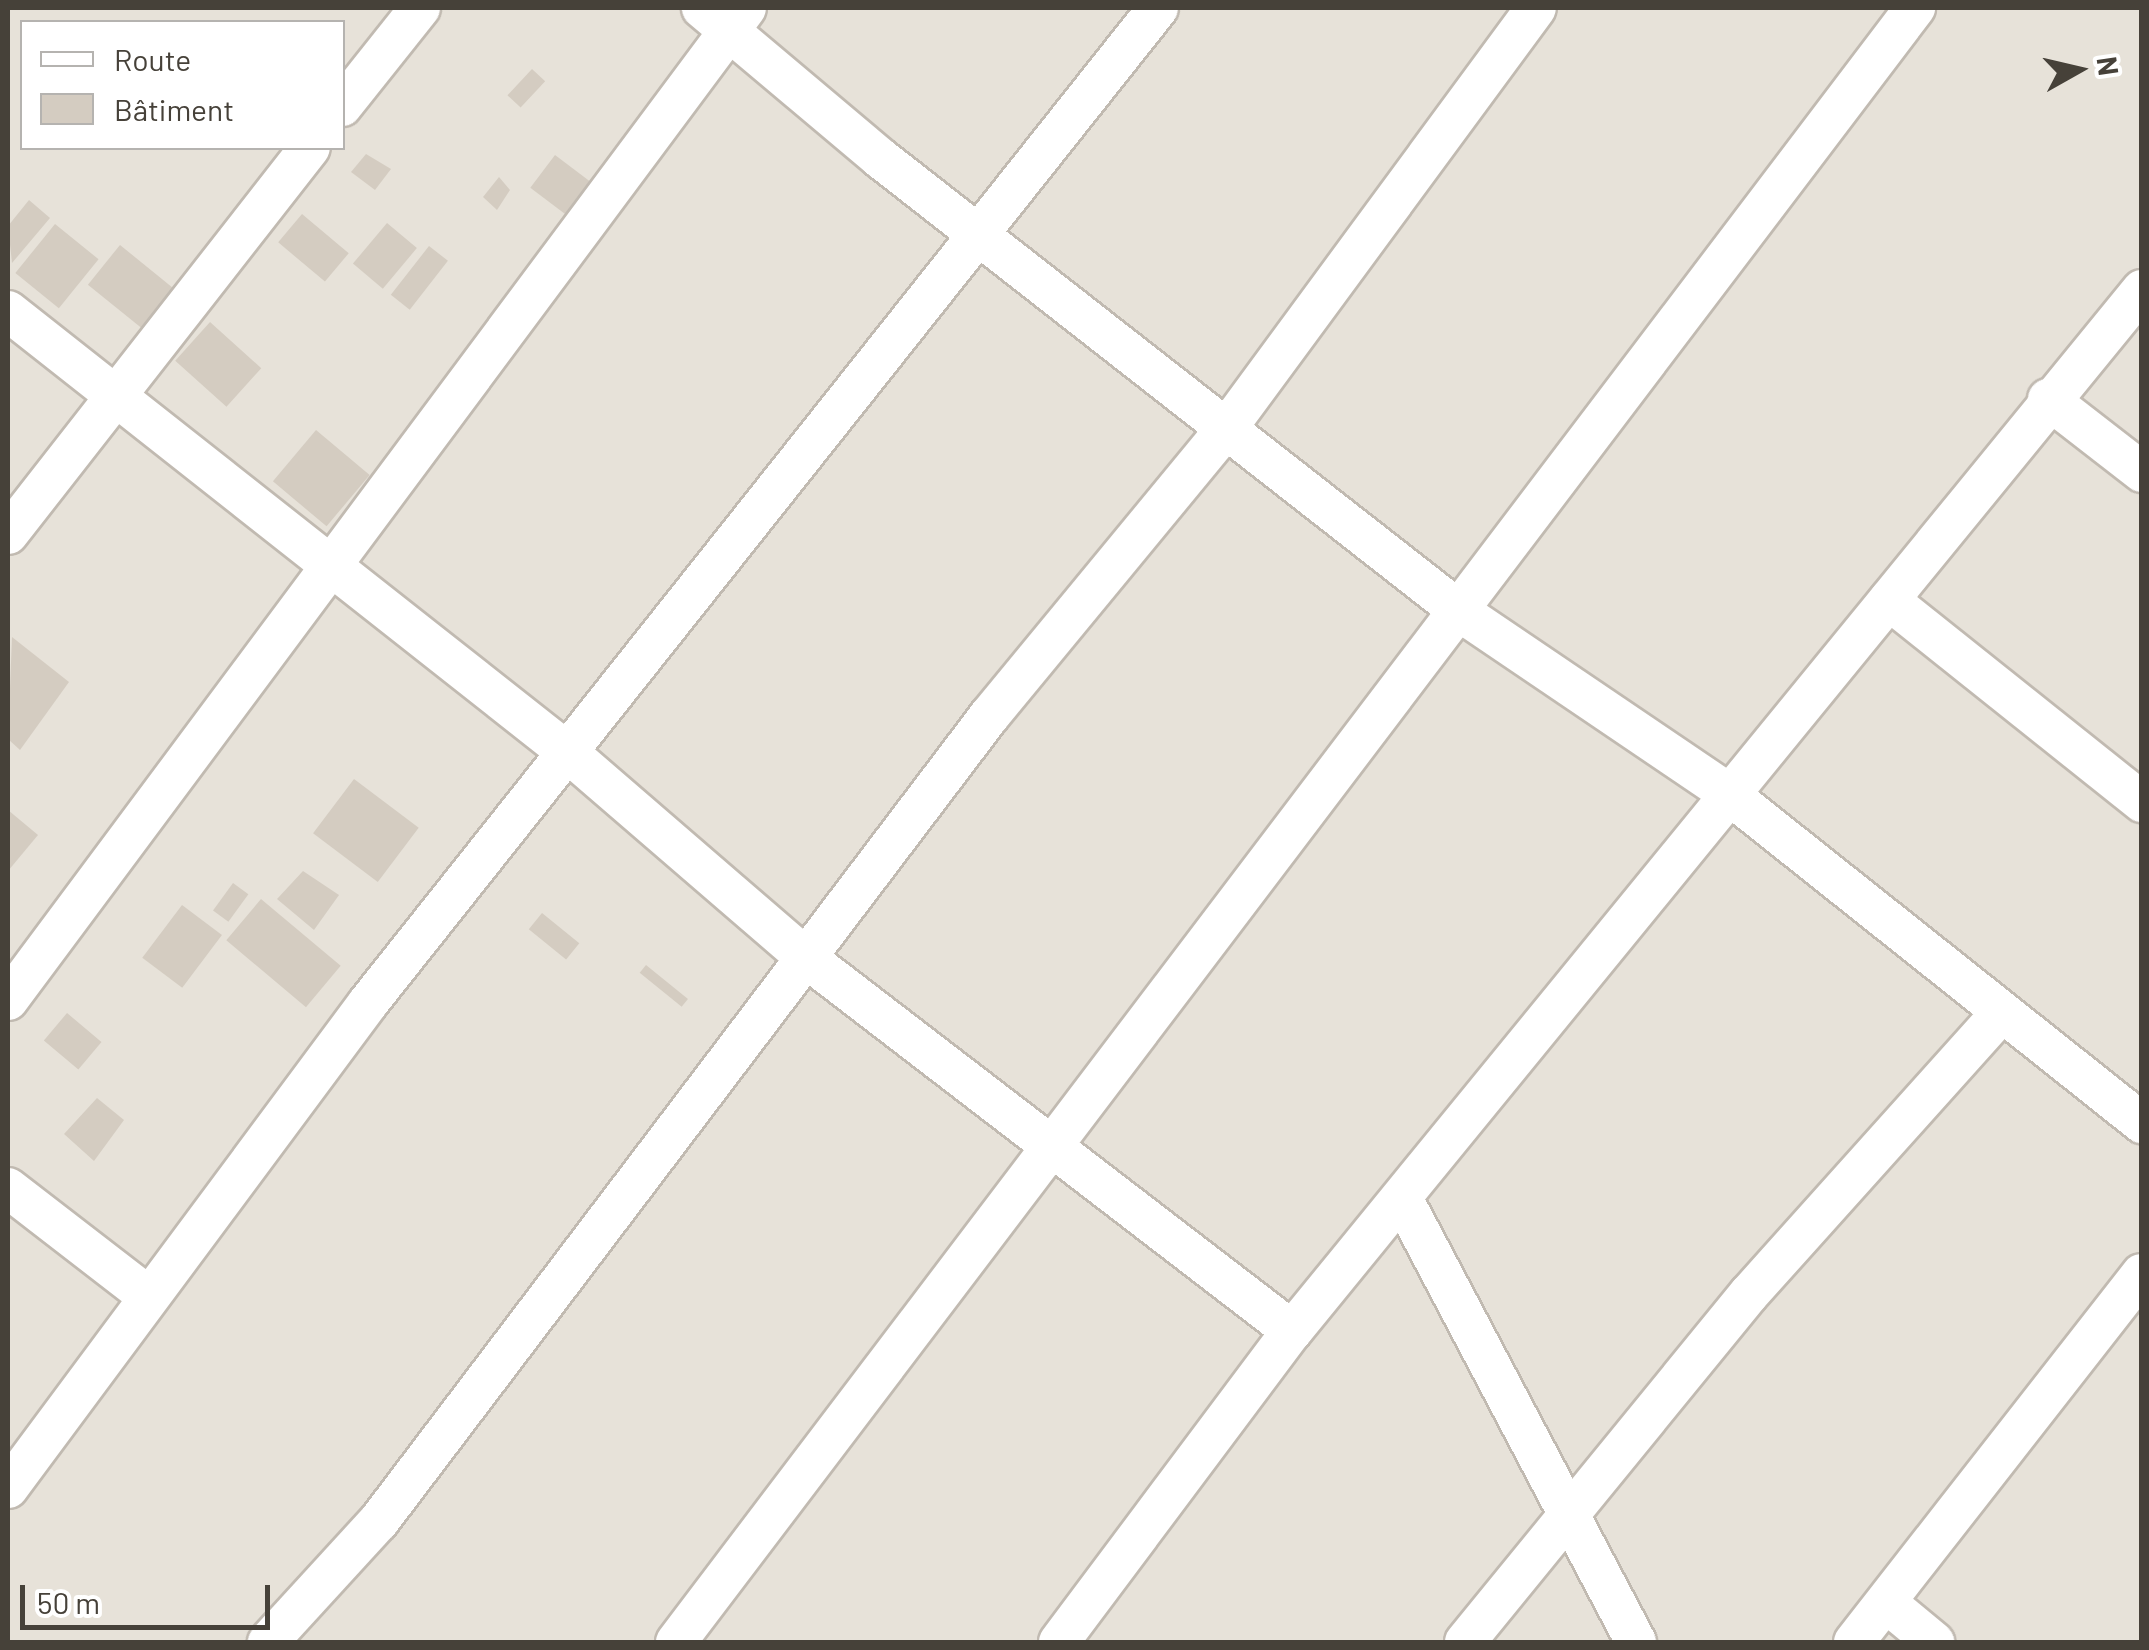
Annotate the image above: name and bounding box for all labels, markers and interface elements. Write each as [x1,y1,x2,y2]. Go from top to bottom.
legend [20,20,345,150]
north arrow [2029,20,2129,120]
text: Route [114,41,191,77]
text: N [2091,54,2127,77]
text: Bâtiment [114,91,234,127]
scale bar [25,1565,275,1627]
text: 50 m [37,1584,100,1620]

